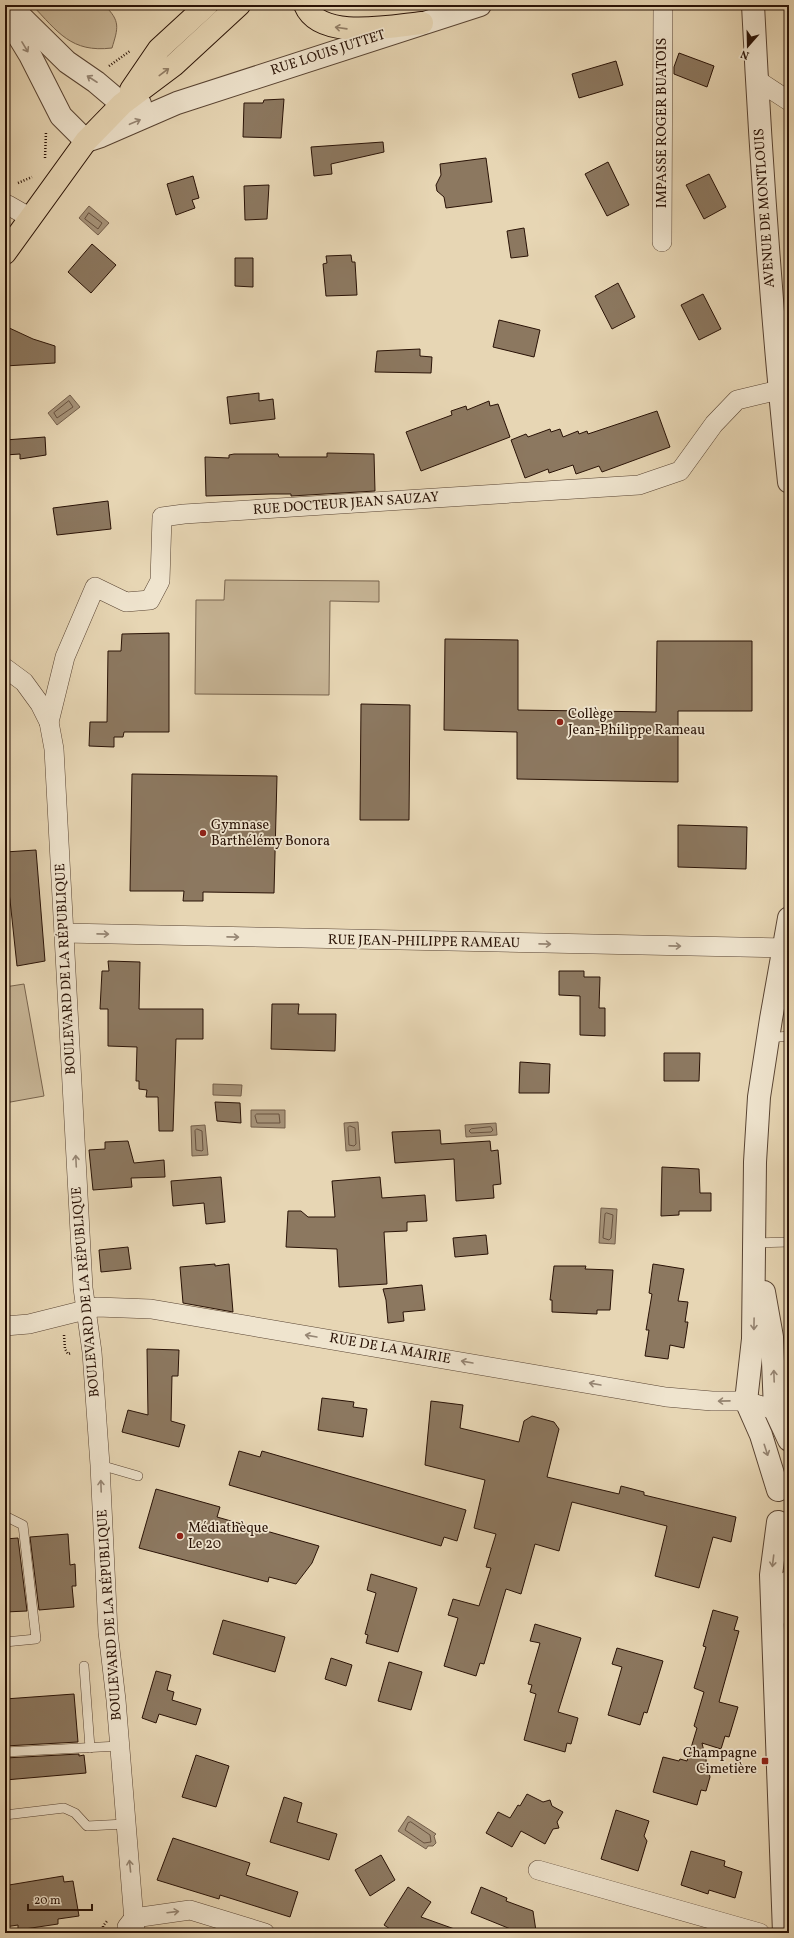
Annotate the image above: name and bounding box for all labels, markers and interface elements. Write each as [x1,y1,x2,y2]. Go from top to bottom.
one-way arrow [335,24,348,32]
street label: RUE LOUIS JUTTET [268,25,388,81]
north arrow [728,26,768,66]
street label: IMPASSE ROGER BUATOIS [653,38,672,208]
one-way arrow [21,42,30,53]
text: N [739,46,751,62]
one-way arrow [159,68,170,76]
one-way arrow [86,75,97,83]
one-way arrow [129,117,141,125]
street label: AVENUE DE MONTLOUIS [750,128,780,288]
street label: RUE DOCTEUR JEAN SAUZAY [252,488,440,520]
place label: Collège Jean-Philippe Rameau [568,705,705,740]
marker: Collège Jean-Philippe Rameau [555,717,565,727]
place label: Gymnase Barthélémy Bonora [211,816,330,851]
marker: Gymnase Barthélémy Bonora [198,828,208,838]
street label: BOULEVARD DE LA RÉPUBLIQUE [51,863,81,1075]
one-way arrow [96,930,109,938]
street label: RUE JEAN-PHILIPPE RAMEAU [328,931,520,953]
one-way arrow [226,934,239,941]
one-way arrow [538,940,551,948]
one-way arrow [668,942,681,950]
one-way arrow [72,1155,79,1168]
street label: BOULEVARD DE LA RÉPUBLIQUE [67,1186,105,1398]
one-way arrow [750,1317,757,1330]
street label: RUE DE LA MAIRIE [328,1329,452,1369]
one-way arrow [305,1332,318,1340]
one-way arrow [461,1358,474,1366]
one-way arrow [770,1370,777,1383]
one-way arrow [589,1380,602,1388]
one-way arrow [718,1397,731,1405]
one-way arrow [762,1443,770,1455]
one-way arrow [97,1480,104,1493]
street label: BOULEVARD DE LA RÉPUBLIQUE [93,1509,127,1721]
place label: Médiathèque Le 20 [188,1519,269,1554]
marker: Médiathèque Le 20 [175,1531,185,1541]
one-way arrow [769,1554,777,1567]
place label: Champagne Cimetière [683,1744,757,1779]
marker: Champagne Cimetière [760,1756,770,1766]
one-way arrow [127,1860,134,1873]
scale bar [28,1886,92,1912]
text: 20 m [34,1893,61,1909]
one-way arrow [166,1909,179,1916]

